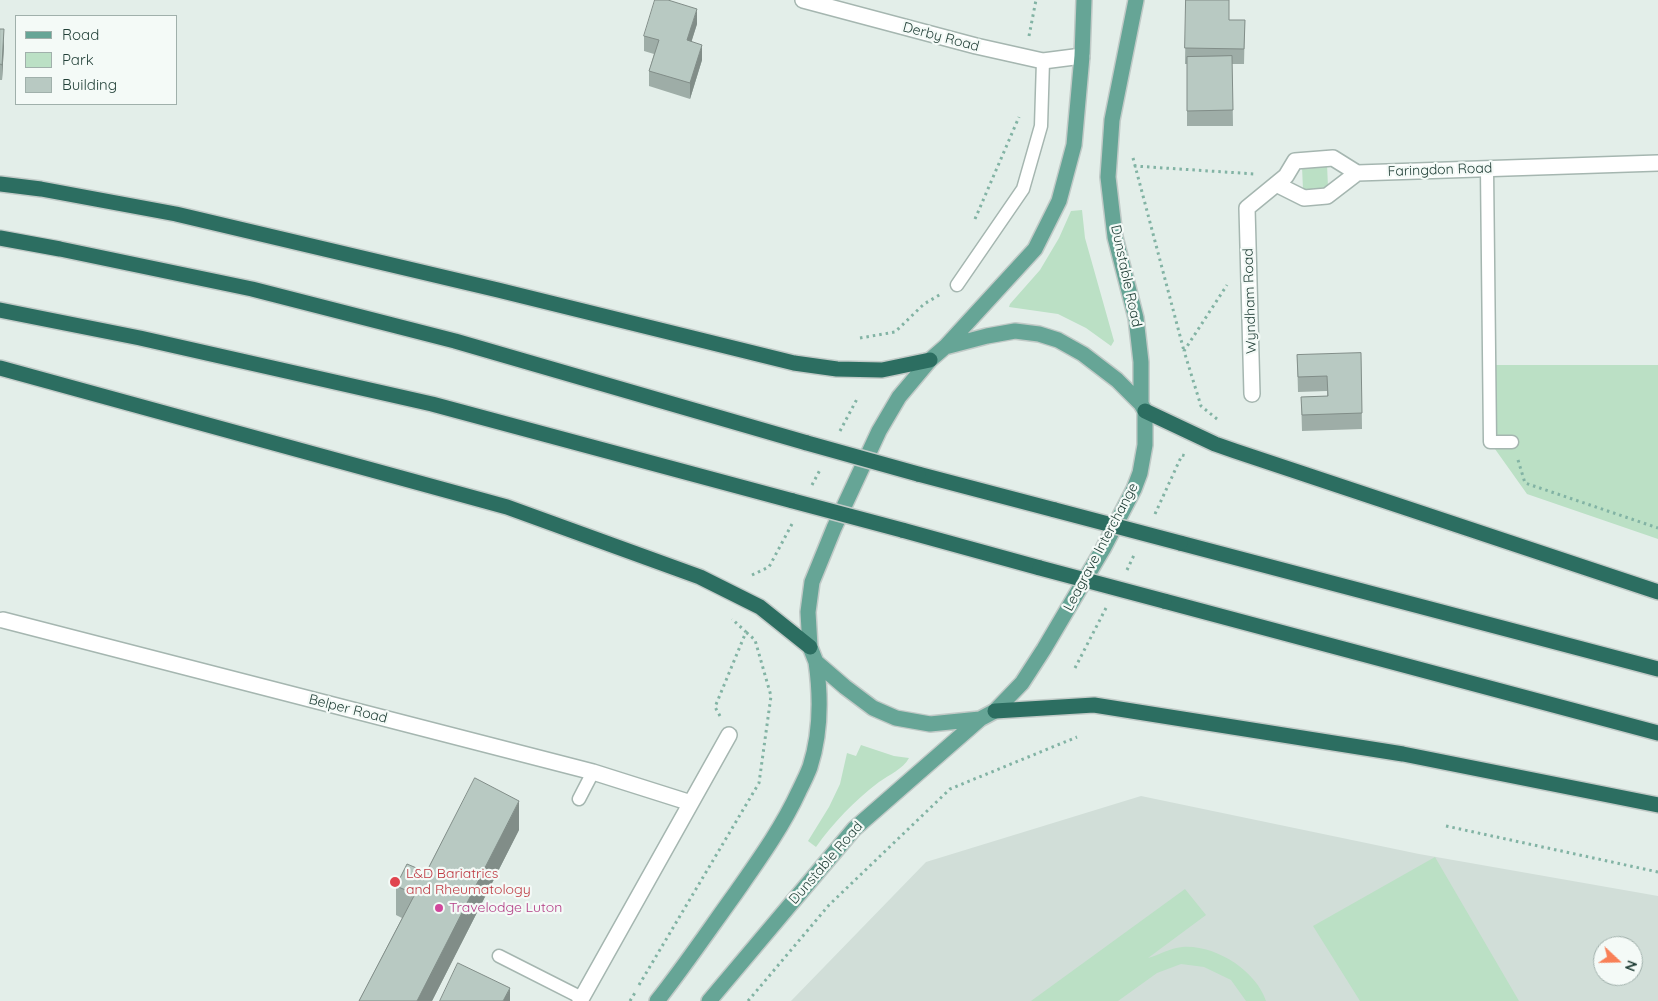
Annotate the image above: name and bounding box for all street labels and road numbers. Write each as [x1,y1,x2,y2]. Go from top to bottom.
street label: Derby Road [901,19,981,55]
street label: Faringdon Road [1387,160,1493,180]
street label: Dunstable Road [1107,223,1145,329]
street label: Wyndham Road [1240,248,1260,354]
street label: Leagrave Interchange [1060,480,1142,614]
street label: Belper Road [307,691,389,727]
street label: Dunstable Road [786,818,866,908]

